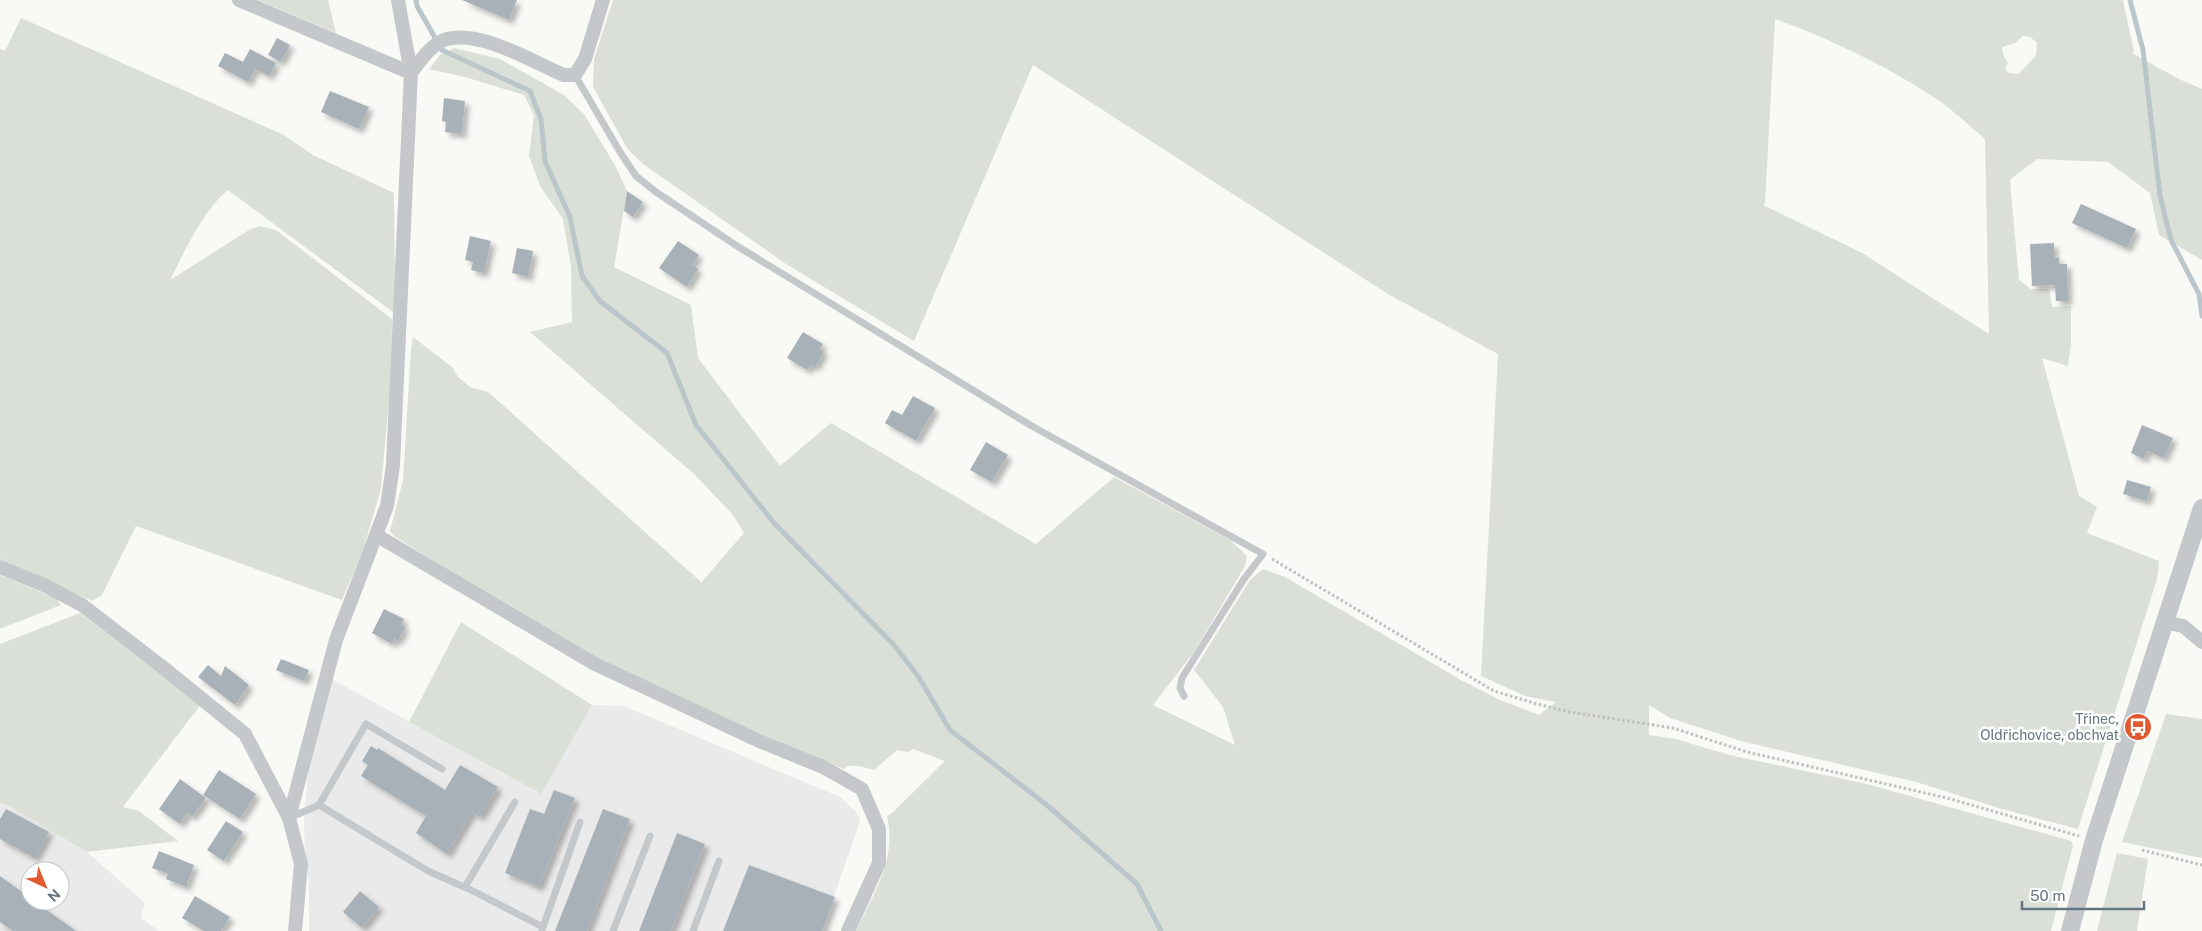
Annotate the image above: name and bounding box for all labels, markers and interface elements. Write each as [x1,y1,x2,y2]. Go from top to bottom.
place label: Třinec, Oldřichovice, obchvat [1980,711,2119,743]
bus stop icon: Třinec, Oldřichovice, obchvat [2123,712,2153,742]
north arrow [20,861,70,911]
scale bar [2022,878,2144,910]
text: N [45,886,64,905]
text: 50 m [2030,887,2065,904]

